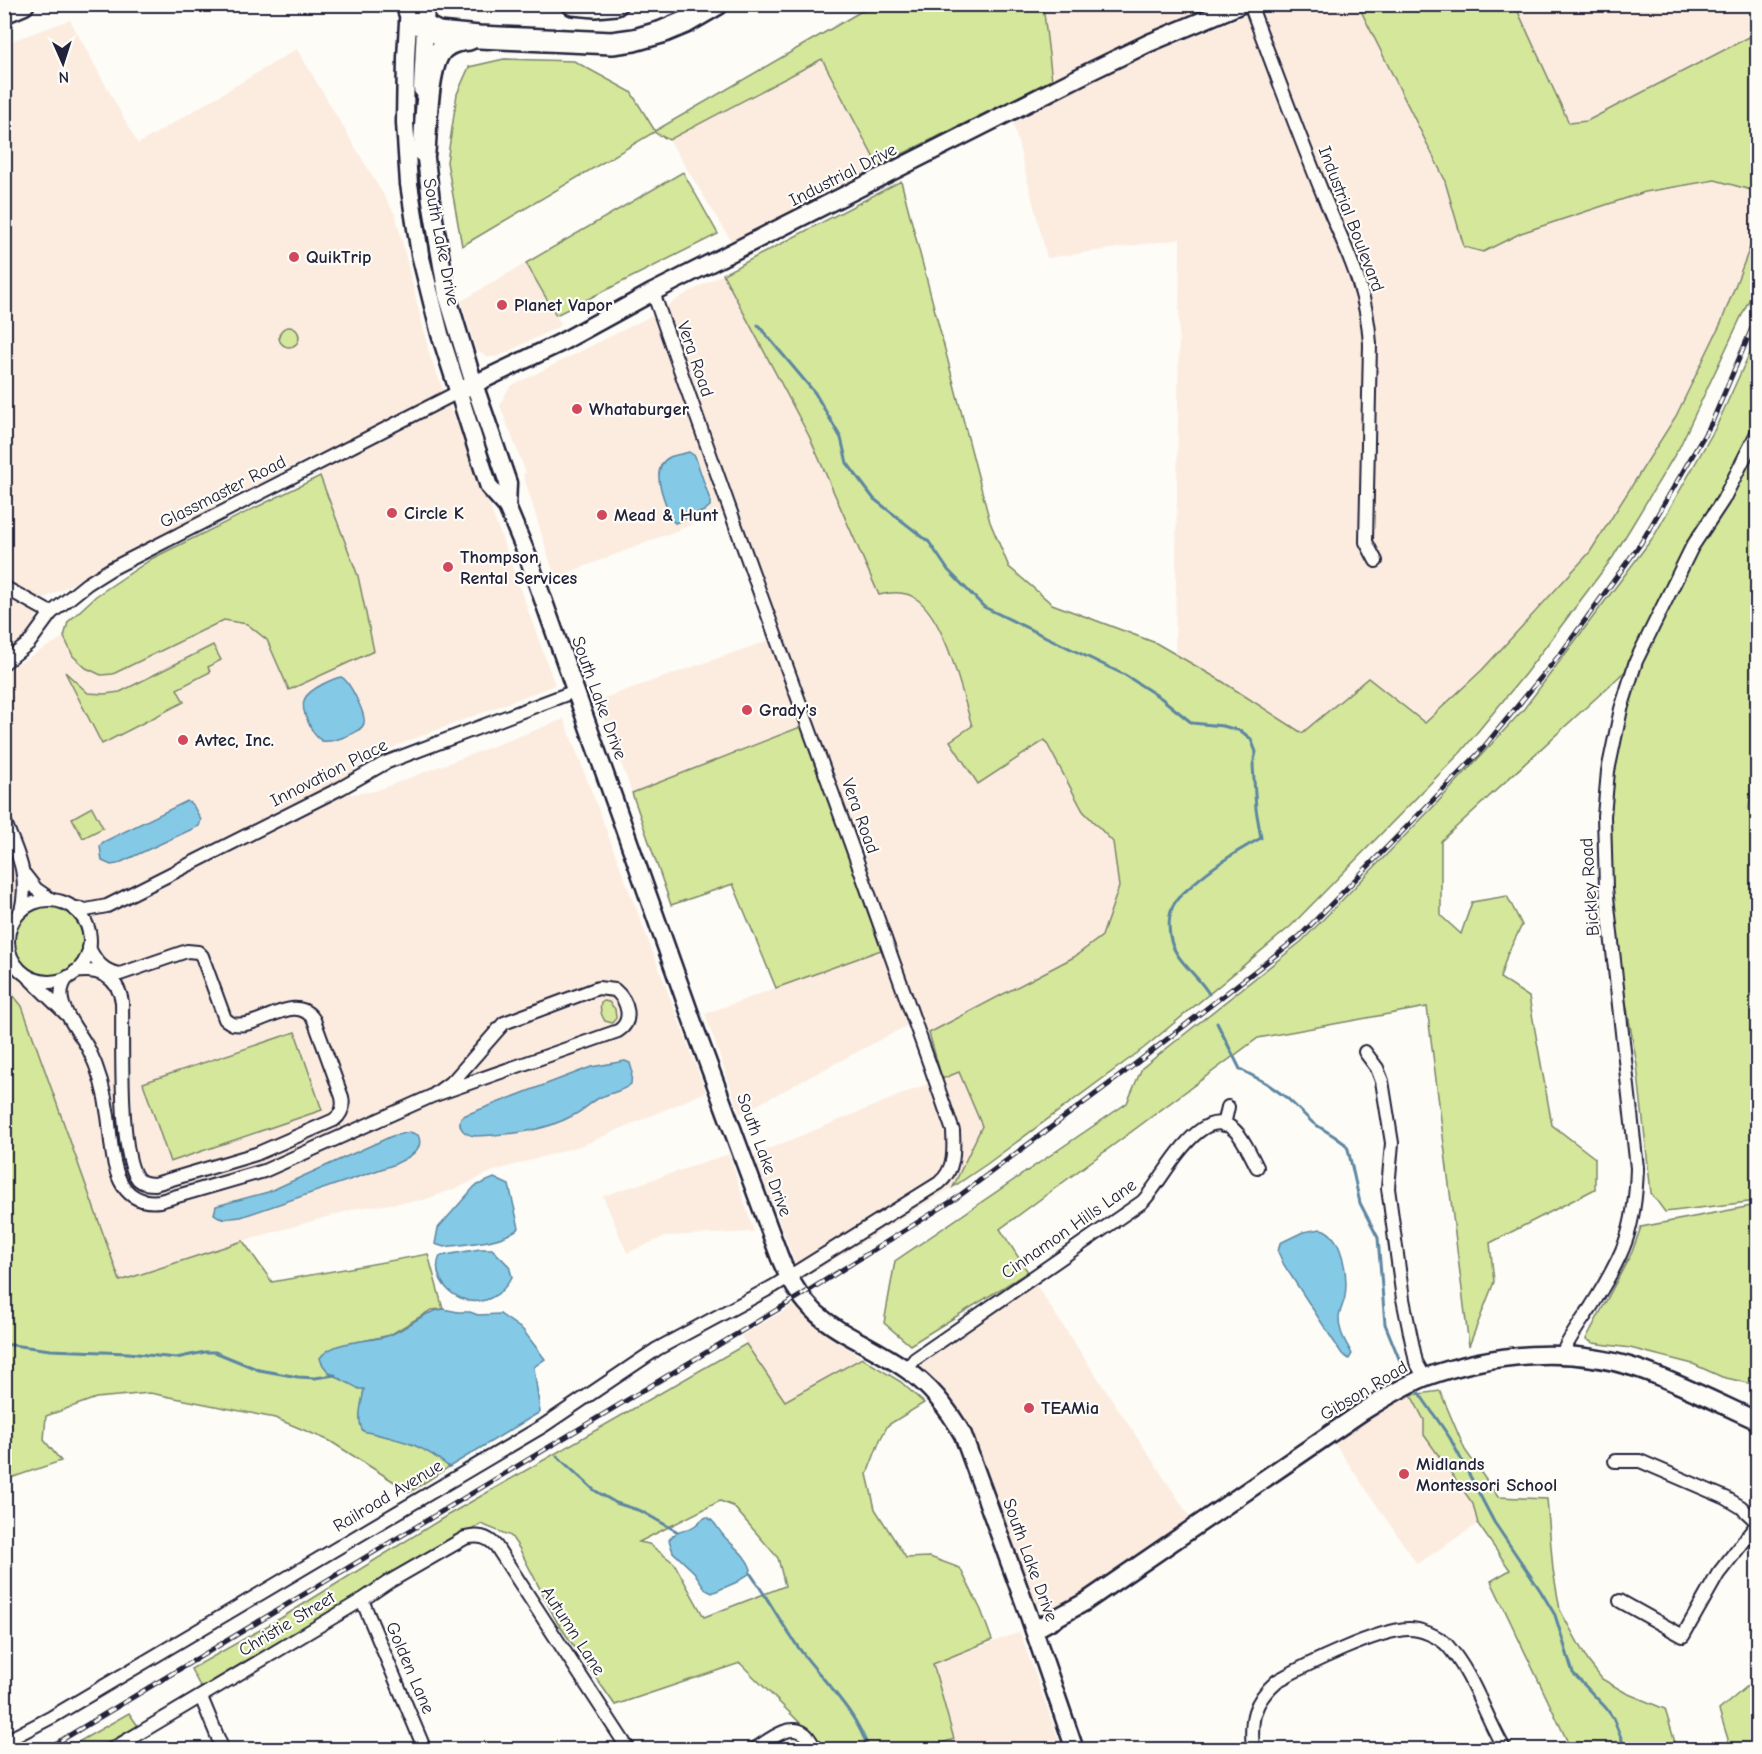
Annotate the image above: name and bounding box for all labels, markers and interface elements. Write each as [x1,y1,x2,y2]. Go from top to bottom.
north arrow [33,33,93,93]
text: N [58,68,69,86]
street label: Industrial Drive [786,139,900,211]
street label: Industrial Boulevard [1314,143,1388,295]
street label: South Lake Drive [418,176,464,308]
place label: QuikTrip [306,247,371,268]
marker: QuikTrip [287,250,301,264]
place label: Planet Vapor [514,295,613,316]
marker: Planet Vapor [495,298,509,312]
street label: Vera Road [672,318,718,400]
place label: Whataburger [589,399,690,420]
marker: Whataburger [570,402,584,416]
street label: Glassmaster Road [157,451,289,533]
place label: Circle K [404,503,464,524]
place label: Mead & Hunt [614,505,719,526]
marker: Circle K [385,506,399,520]
marker: Mead & Hunt [595,508,609,522]
place label: Thompson Rental Services [460,547,578,589]
marker: Thompson Rental Services [441,560,455,574]
street label: South Lake Drive [567,634,631,762]
place label: Grady's [759,700,817,721]
marker: Grady's [740,703,754,717]
place label: Avtec, Inc. [195,730,274,751]
marker: Avtec, Inc. [176,733,190,747]
street label: Innovation Place [267,734,391,812]
street label: Vera Road [837,775,883,857]
street label: Bickley Road [1576,837,1604,937]
street label: South Lake Drive [732,1091,796,1219]
street label: Cinnamon Hills Lane [997,1174,1141,1284]
street label: Gibson Road [1316,1357,1412,1425]
place label: TEAMia [1041,1398,1099,1419]
marker: TEAMia [1022,1401,1036,1415]
place label: Midlands Montessori School [1416,1454,1557,1496]
street label: Railroad Avenue [330,1455,446,1537]
marker: Midlands Montessori School [1397,1467,1411,1481]
street label: South Lake Drive [998,1496,1062,1624]
street label: Autumn Lane [536,1583,610,1679]
street label: Christie Street [235,1587,340,1661]
street label: Golden Lane [381,1619,439,1717]

